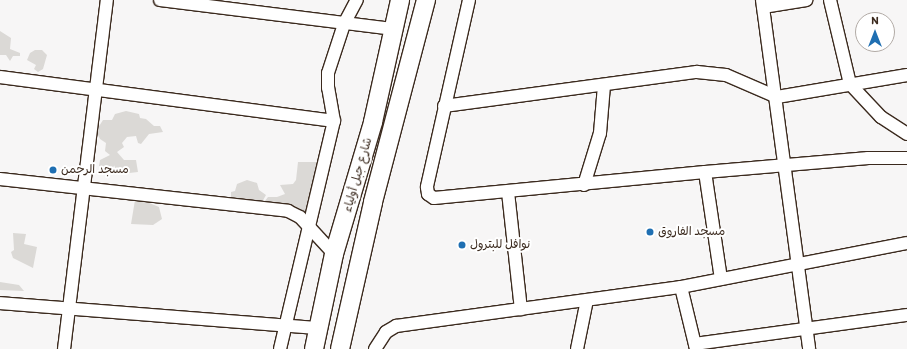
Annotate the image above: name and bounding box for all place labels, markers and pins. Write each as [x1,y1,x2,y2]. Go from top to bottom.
place label: مسجد الرحمن [61,163,129,177]
marker: مسجد الرحمن [48,165,58,175]
place label: مسجد الفاروق [658,225,725,239]
marker: مسجد الفاروق [645,227,655,237]
place label: نوافل للبترول [470,238,530,252]
marker: نوافل للبترول [457,240,467,250]

